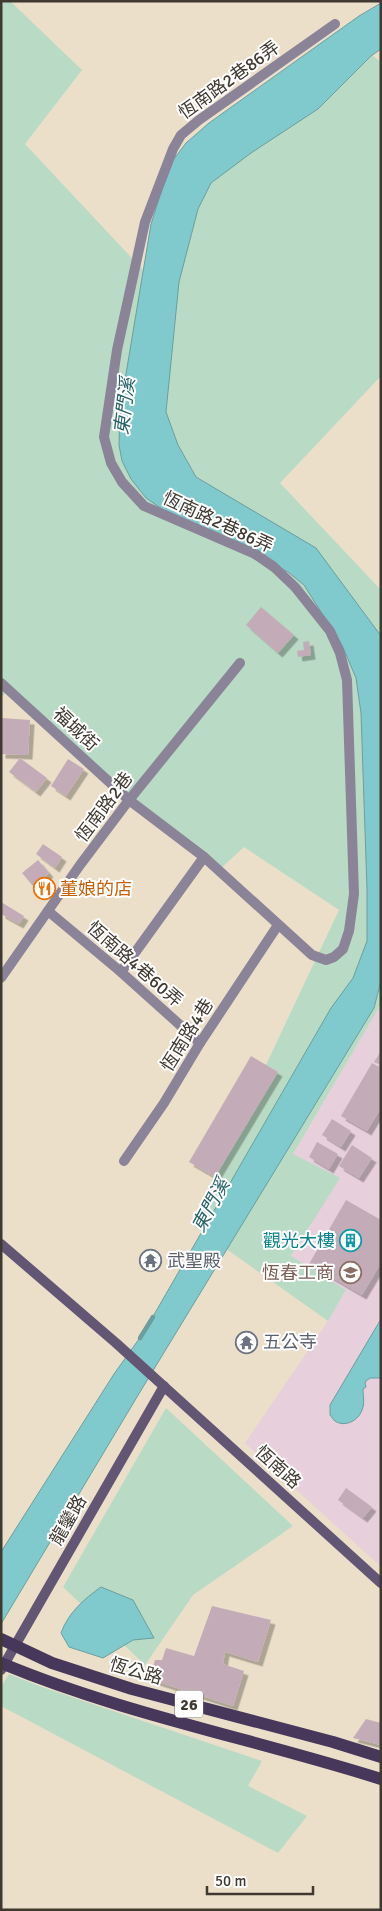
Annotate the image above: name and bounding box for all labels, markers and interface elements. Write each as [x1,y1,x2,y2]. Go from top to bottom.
street label: 恆南路2巷86弄 [174,36,284,124]
water label: 東門溪 [110,373,141,436]
street label: 恆南路2巷86弄 [159,487,277,557]
street label: 福城街 [49,703,103,755]
street label: 恆南路2巷 [71,768,137,846]
restaurant icon: 董娘的店 [32,877,56,901]
place label: 董娘的店 [60,878,132,900]
street label: 恆南路4巷60弄 [83,917,187,1011]
street label: 恆南路4巷 [156,995,218,1075]
water label: 東門溪 [187,1172,236,1236]
building icon: 觀光大樓 [339,1229,363,1253]
place label: 觀光大樓 [263,1230,335,1252]
temple icon: 武聖殿 [139,1249,163,1273]
place label: 武聖殿 [167,1250,221,1272]
school or university icon: 恆春工商 [338,1261,362,1285]
place label: 恆春工商 [262,1262,334,1284]
temple icon: 五公寺 [235,1330,259,1354]
place label: 五公寺 [263,1331,317,1353]
street label: 恆南路 [251,1441,305,1493]
street label: 龍鑾路 [45,1491,91,1549]
street label: 恆公路 [107,1653,165,1689]
road number: 26 [175,1690,203,1718]
scale bar [207,1864,313,1896]
text: 50 m [215,1872,246,1890]

